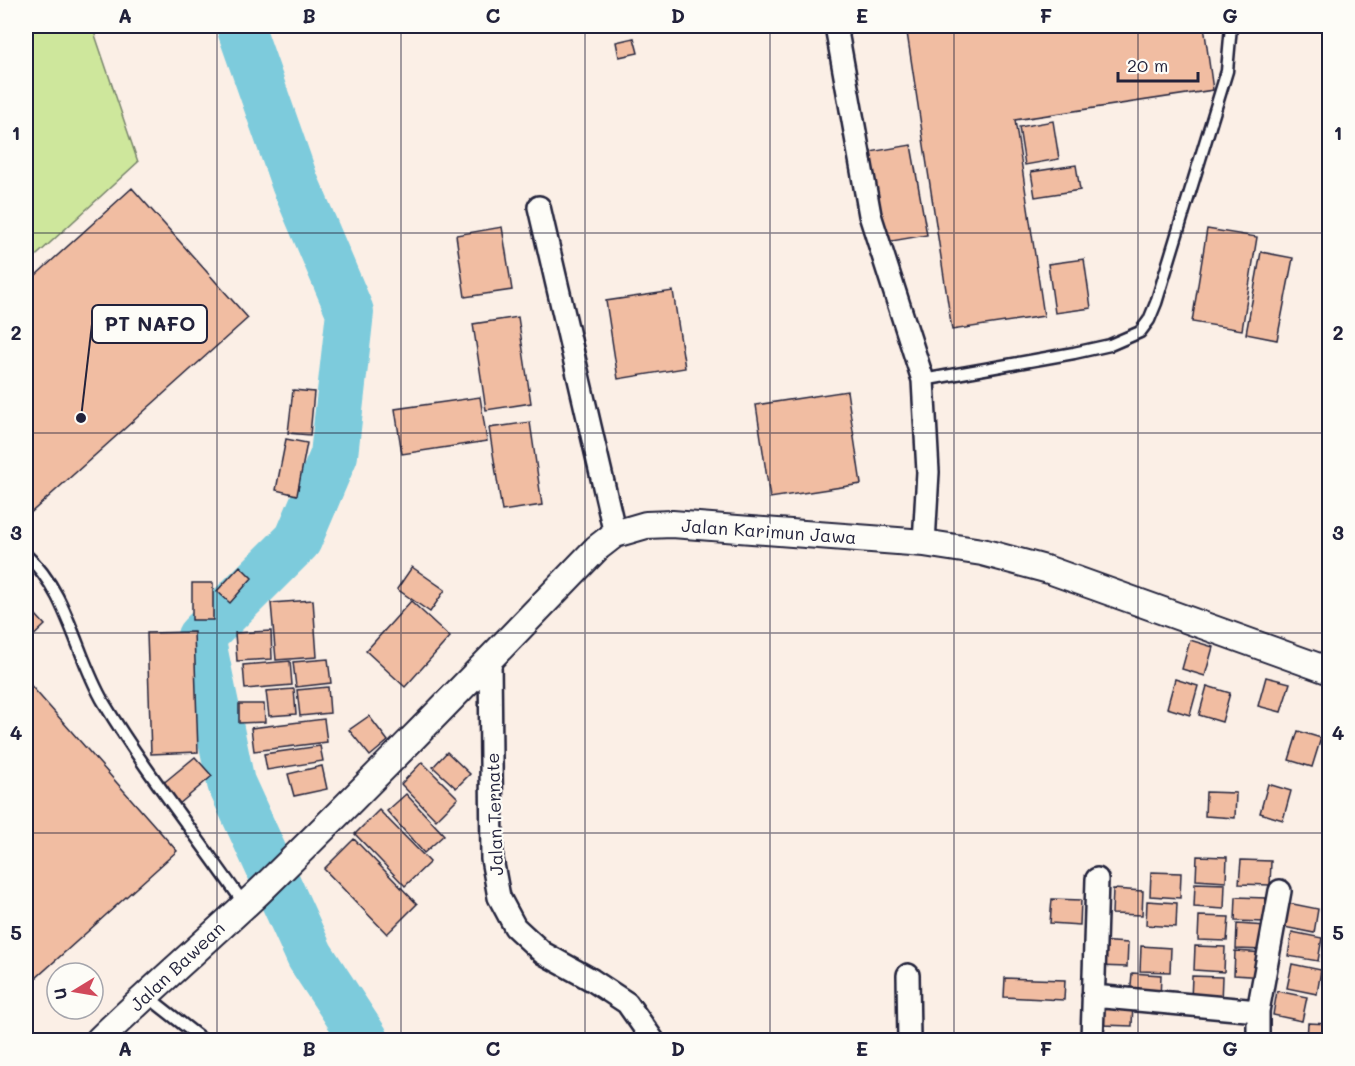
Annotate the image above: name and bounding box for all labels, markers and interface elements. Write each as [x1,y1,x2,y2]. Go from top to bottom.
text: A [118,2,132,28]
text: B [302,2,316,28]
text: C [486,2,501,28]
text: D [671,2,685,28]
text: E [856,2,868,28]
text: F [1040,2,1053,28]
text: G [1222,2,1238,28]
scale bar [1118,45,1198,83]
text: 20 m [1127,53,1168,77]
text: 1 [12,119,20,145]
text: 1 [1334,119,1342,145]
callout: PT NAFO [92,305,207,343]
text: PT NAFO [105,310,195,336]
text: 2 [10,319,22,345]
text: 2 [1332,319,1344,345]
street label: Jalan Karimun Jawa [681,513,857,549]
text: 3 [10,519,22,545]
text: 3 [1332,519,1344,545]
text: 4 [10,719,23,745]
text: 4 [1332,719,1345,745]
street label: Jalan Ternate [480,752,508,876]
street label: Jalan Bawean [124,916,230,1016]
text: 5 [10,919,22,945]
text: 5 [1332,919,1344,945]
north arrow [45,961,105,1021]
text: U [48,986,71,1001]
text: A [118,1035,132,1061]
text: B [302,1035,316,1061]
text: C [486,1035,501,1061]
text: D [671,1035,685,1061]
text: E [856,1035,868,1061]
text: F [1040,1035,1053,1061]
text: G [1222,1035,1238,1061]

